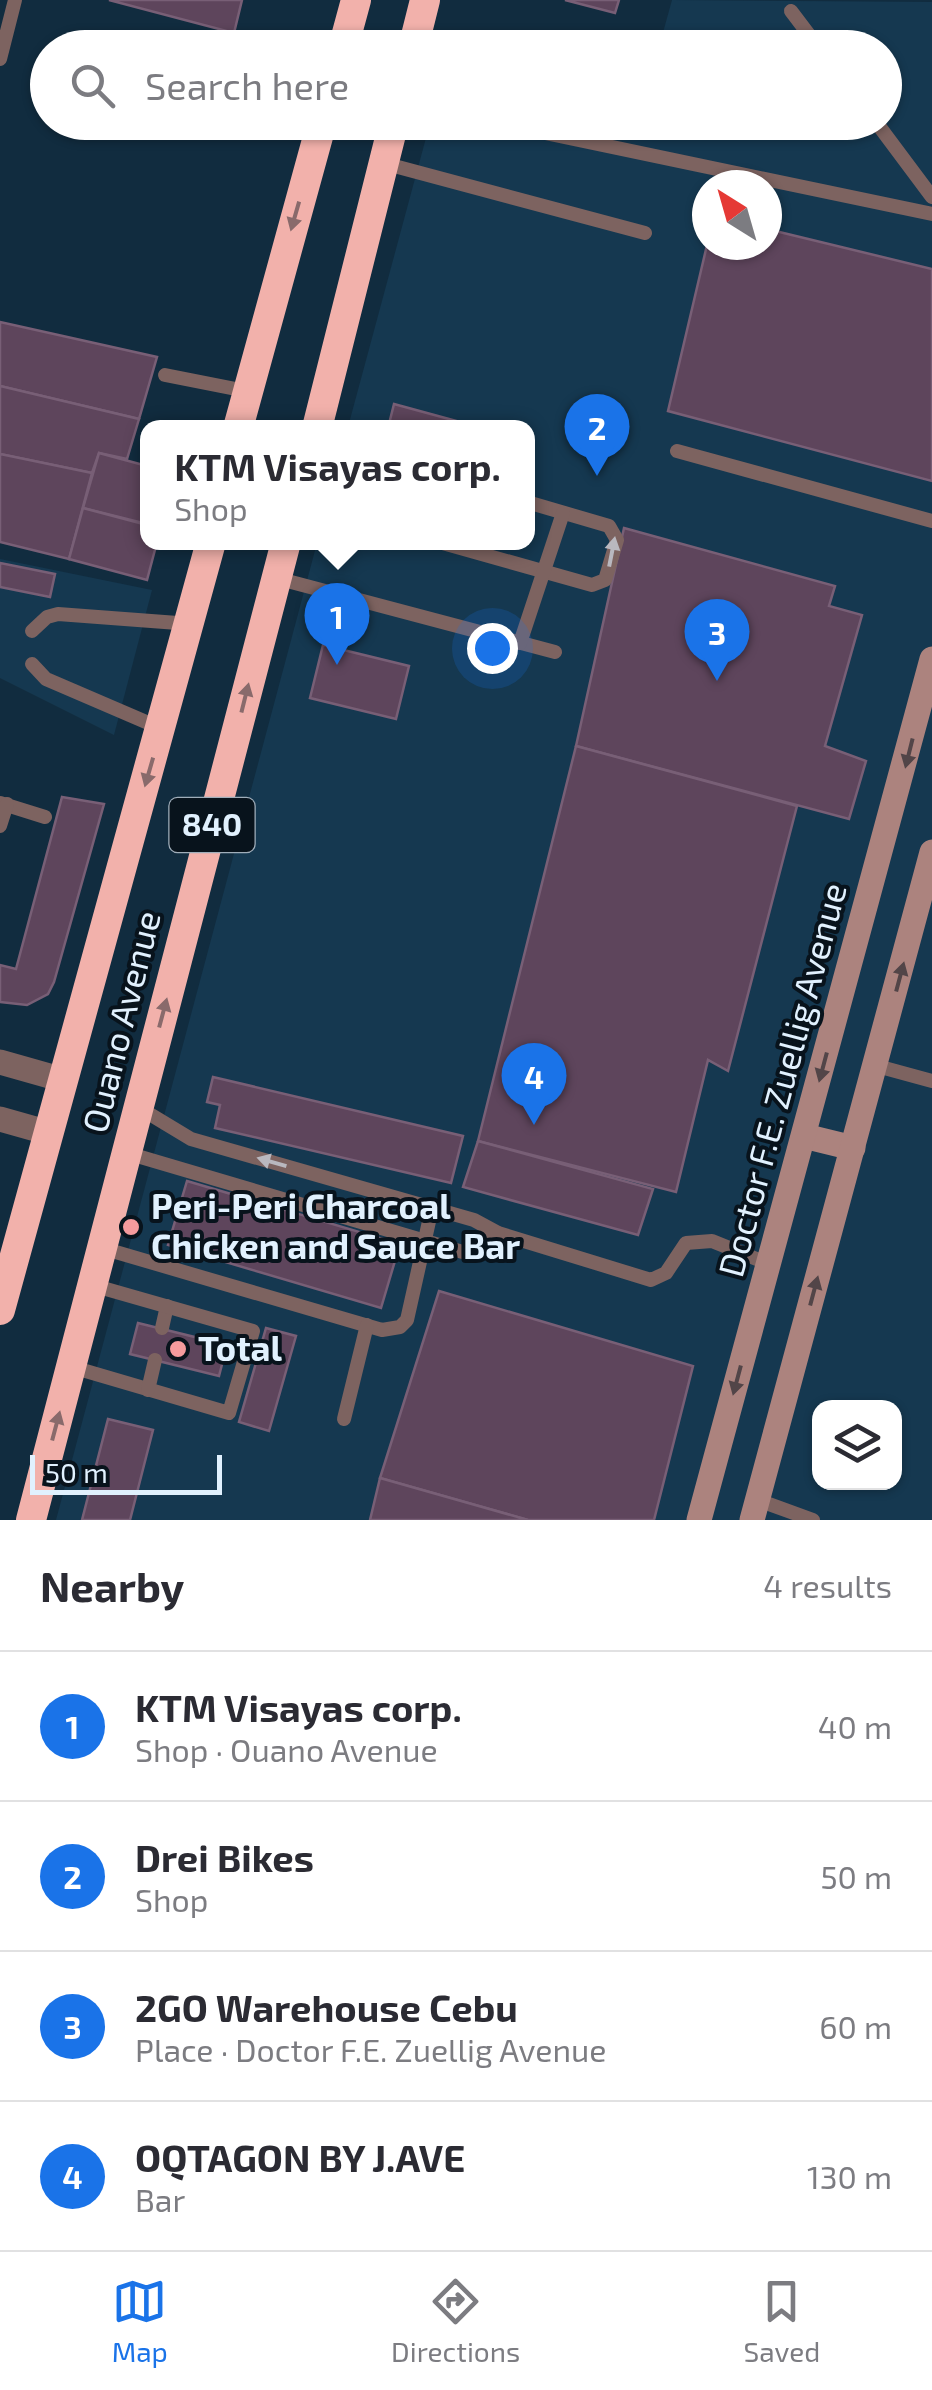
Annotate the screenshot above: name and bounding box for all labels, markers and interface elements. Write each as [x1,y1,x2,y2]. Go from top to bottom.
search box [30,30,902,140]
icon: search [65,58,120,113]
text: Search here [145,62,349,108]
north arrow [692,170,782,260]
one-way arrow [287,201,303,232]
pin: 2 [564,394,630,476]
popup [140,420,535,550]
text: KTM Visayas corp. [174,443,501,489]
text: Shop [174,489,247,527]
one-way arrow [604,537,620,568]
pin: 1 [304,582,370,665]
pin: 3 [684,598,750,681]
your location [467,623,518,674]
one-way arrow [238,682,254,713]
one-way arrow [901,738,917,769]
one-way arrow [141,757,156,788]
road number: 840 [170,798,254,852]
street label: Doctor F.E. Zuellig Avenue [708,878,854,1281]
street label: Ouano Avenue [72,906,168,1137]
one-way arrow [892,961,908,992]
one-way arrow [156,997,172,1028]
pin: 4 [502,1042,566,1125]
one-way arrow [815,1052,831,1083]
one-way arrow [256,1154,287,1170]
place label: Peri-Peri Charcoal Chicken and Sauce Bar [151,1184,520,1266]
marker: Peri-Peri Charcoal Chicken and Sauce Bar [120,1216,142,1238]
one-way arrow [807,1275,823,1306]
place label: Total [198,1326,282,1368]
marker: Total [167,1338,189,1360]
one-way arrow [729,1365,744,1396]
map controls [812,1400,902,1490]
button: layers [812,1400,902,1490]
one-way arrow [49,1410,65,1441]
scale bar [30,1450,222,1494]
text: 50 m [45,1455,108,1489]
text: Nearby [40,1560,184,1610]
text: 4 results [763,1566,892,1604]
text: KTM Visayas corp. [135,1684,462,1730]
text: 1 [66,1707,79,1745]
text: 40 m [818,1707,892,1745]
text: Shop · Ouano Avenue [135,1730,438,1768]
text: Drei Bikes [135,1834,314,1880]
text: 2 [63,1857,82,1895]
text: 50 m [820,1857,892,1895]
text: Shop [135,1880,208,1918]
text: 2GO Warehouse Cebu [135,1984,518,2030]
text: 3 [63,2007,82,2045]
text: 60 m [819,2007,892,2045]
text: Place · Doctor F.E. Zuellig Avenue [135,2030,607,2068]
text: OQTAGON BY J.AVE [135,2134,465,2180]
text: 4 [62,2157,83,2195]
text: 130 m [807,2157,892,2195]
text: Bar [135,2180,185,2218]
tab: Map [112,2274,168,2368]
tab: Directions [391,2274,520,2368]
tab: Saved [744,2274,820,2368]

